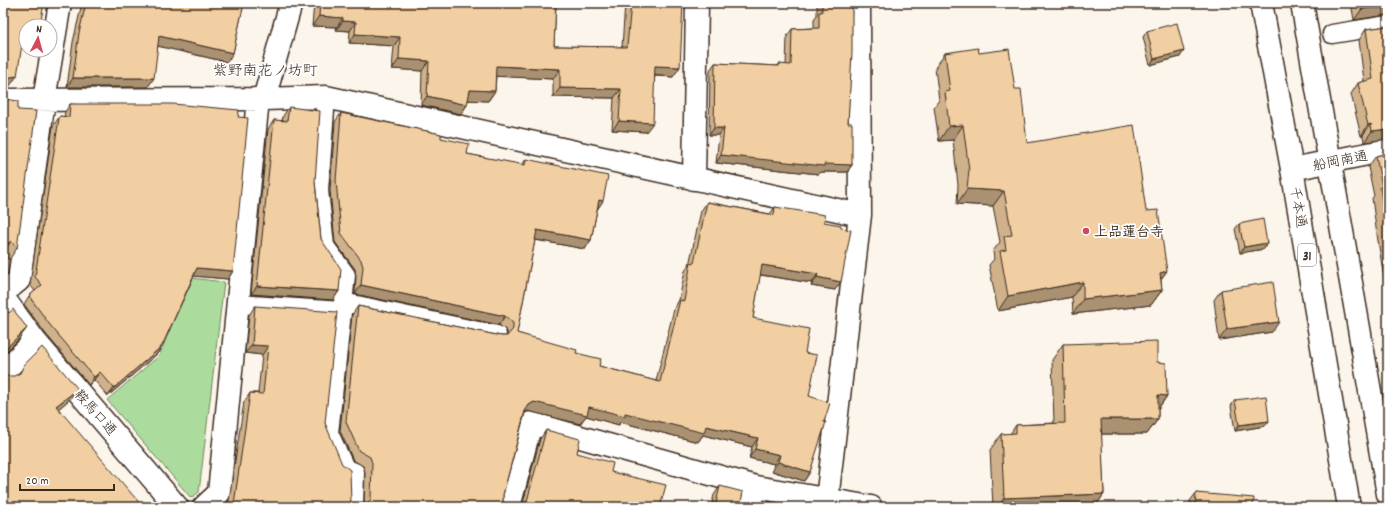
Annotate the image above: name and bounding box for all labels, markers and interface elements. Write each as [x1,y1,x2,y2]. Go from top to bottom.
north arrow [18,18,58,58]
text: N [35,22,43,38]
district label: 紫野南花ノ坊町 [212,61,318,83]
street label: 船岡南通 [1311,147,1370,177]
street label: 千本通 [1284,185,1311,230]
place label: 上品蓮台寺 [1094,223,1164,243]
marker: 上品蓮台寺 [1081,226,1091,236]
road number: 31 [1298,244,1316,266]
street label: 鞍馬口通 [69,386,120,441]
scale bar [20,466,114,492]
text: 20 m [26,473,49,490]

